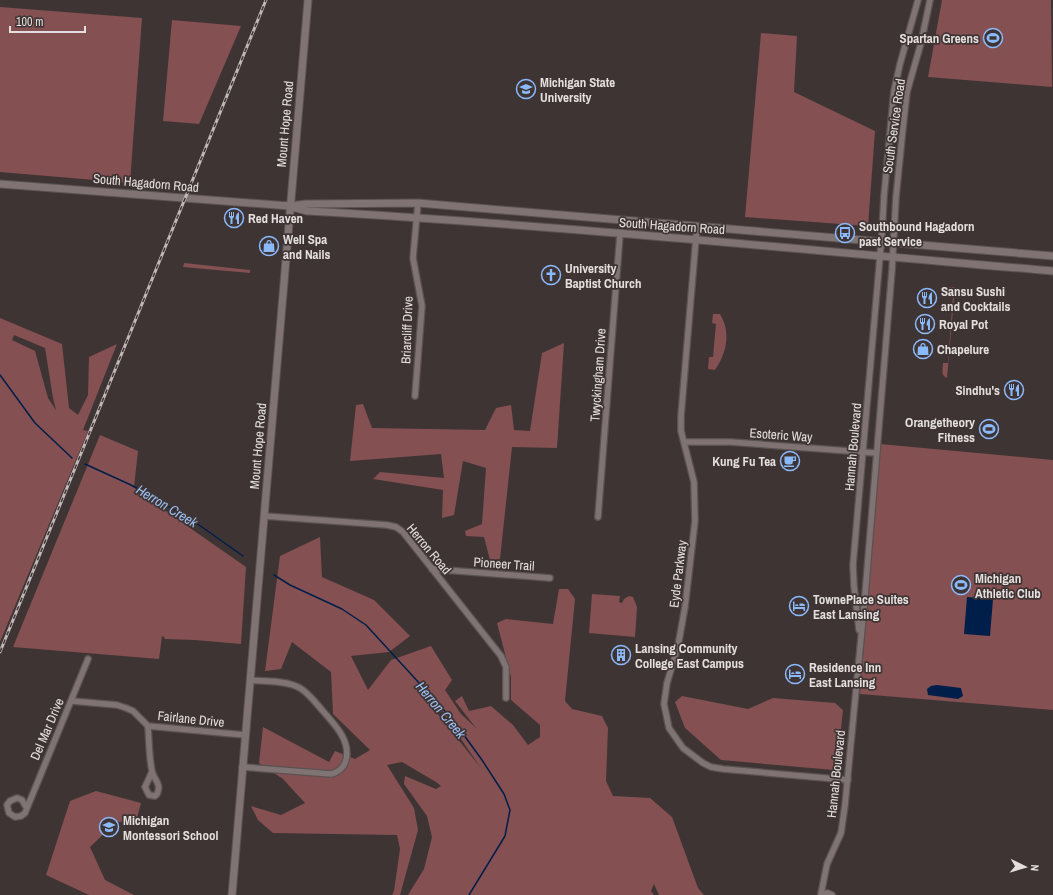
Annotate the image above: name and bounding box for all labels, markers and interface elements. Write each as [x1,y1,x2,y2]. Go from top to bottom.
scale bar [10,8,85,34]
text: 100 m [16,14,43,30]
sports icon: Spartan Greens [982,27,1004,49]
place label: Spartan Greens [900,30,979,47]
place label: Michigan State University [540,74,615,106]
school or university icon: Michigan State University [515,78,537,100]
street label: South Service Road [879,78,909,174]
street label: Mount Hope Road [273,80,297,168]
street label: South Hagadorn Road [92,170,200,196]
restaurant icon: Red Haven [223,207,245,229]
place label: Red Haven [248,210,303,227]
street label: South Hagadorn Road [618,214,726,238]
place label: Southbound Hagadorn past Service [859,218,974,250]
bus stop icon: Southbound Hagadorn past Service [834,222,856,244]
place label: Well Spa and Nails [283,231,330,263]
shop icon: Well Spa and Nails [258,235,280,257]
place label: University Baptist Church [565,260,641,292]
church icon: University Baptist Church [540,264,562,286]
place label: Sansu Sushi and Cocktails [941,283,1010,315]
restaurant icon: Sansu Sushi and Cocktails [916,287,938,309]
street label: Briarcliff Drive [397,296,417,364]
restaurant icon: Royal Pot [914,313,936,335]
place label: Royal Pot [939,316,989,333]
street label: Twyckingham Drive [586,328,610,422]
shop icon: Chapelure [912,338,934,360]
place label: Chapelure [937,341,989,358]
restaurant icon: Sindhu's [1003,379,1025,401]
place label: Sindhu's [955,382,1000,399]
street label: Mount Hope Road [246,402,270,490]
street label: Hannah Boulevard [841,402,865,492]
place label: Orangetheory Fitness [905,414,975,446]
sports icon: Orangetheory Fitness [978,418,1000,440]
street label: Esoteric Way [749,424,814,446]
cafe icon: Kung Fu Tea [779,450,801,472]
place label: Kung Fu Tea [712,453,776,470]
water label: Herron Creek [133,481,202,532]
street label: Herron Road [403,520,455,578]
street label: Eyde Parkway [665,538,691,609]
street label: Pioneer Trail [473,553,535,575]
place label: Michigan Athletic Club [975,570,1041,602]
sports icon: Michigan Athletic Club [950,574,972,596]
place label: TownePlace Suites East Lansing [813,591,909,623]
hotel icon: TownePlace Suites East Lansing [788,595,810,617]
place label: Lansing Community College East Campus [635,640,744,672]
building icon: Lansing Community College East Campus [610,644,632,666]
place label: Residence Inn East Lansing [809,659,881,691]
hotel icon: Residence Inn East Lansing [784,663,806,685]
water label: Herron Creek [412,678,471,743]
street label: Del Mar Drive [26,695,68,763]
street label: Fairlane Drive [157,707,225,731]
street label: Hannah Boulevard [823,729,849,819]
place label: Michigan Montessori School [123,812,218,844]
school or university icon: Michigan Montessori School [98,816,120,838]
north arrow [1005,847,1045,887]
text: N [1028,864,1042,872]

